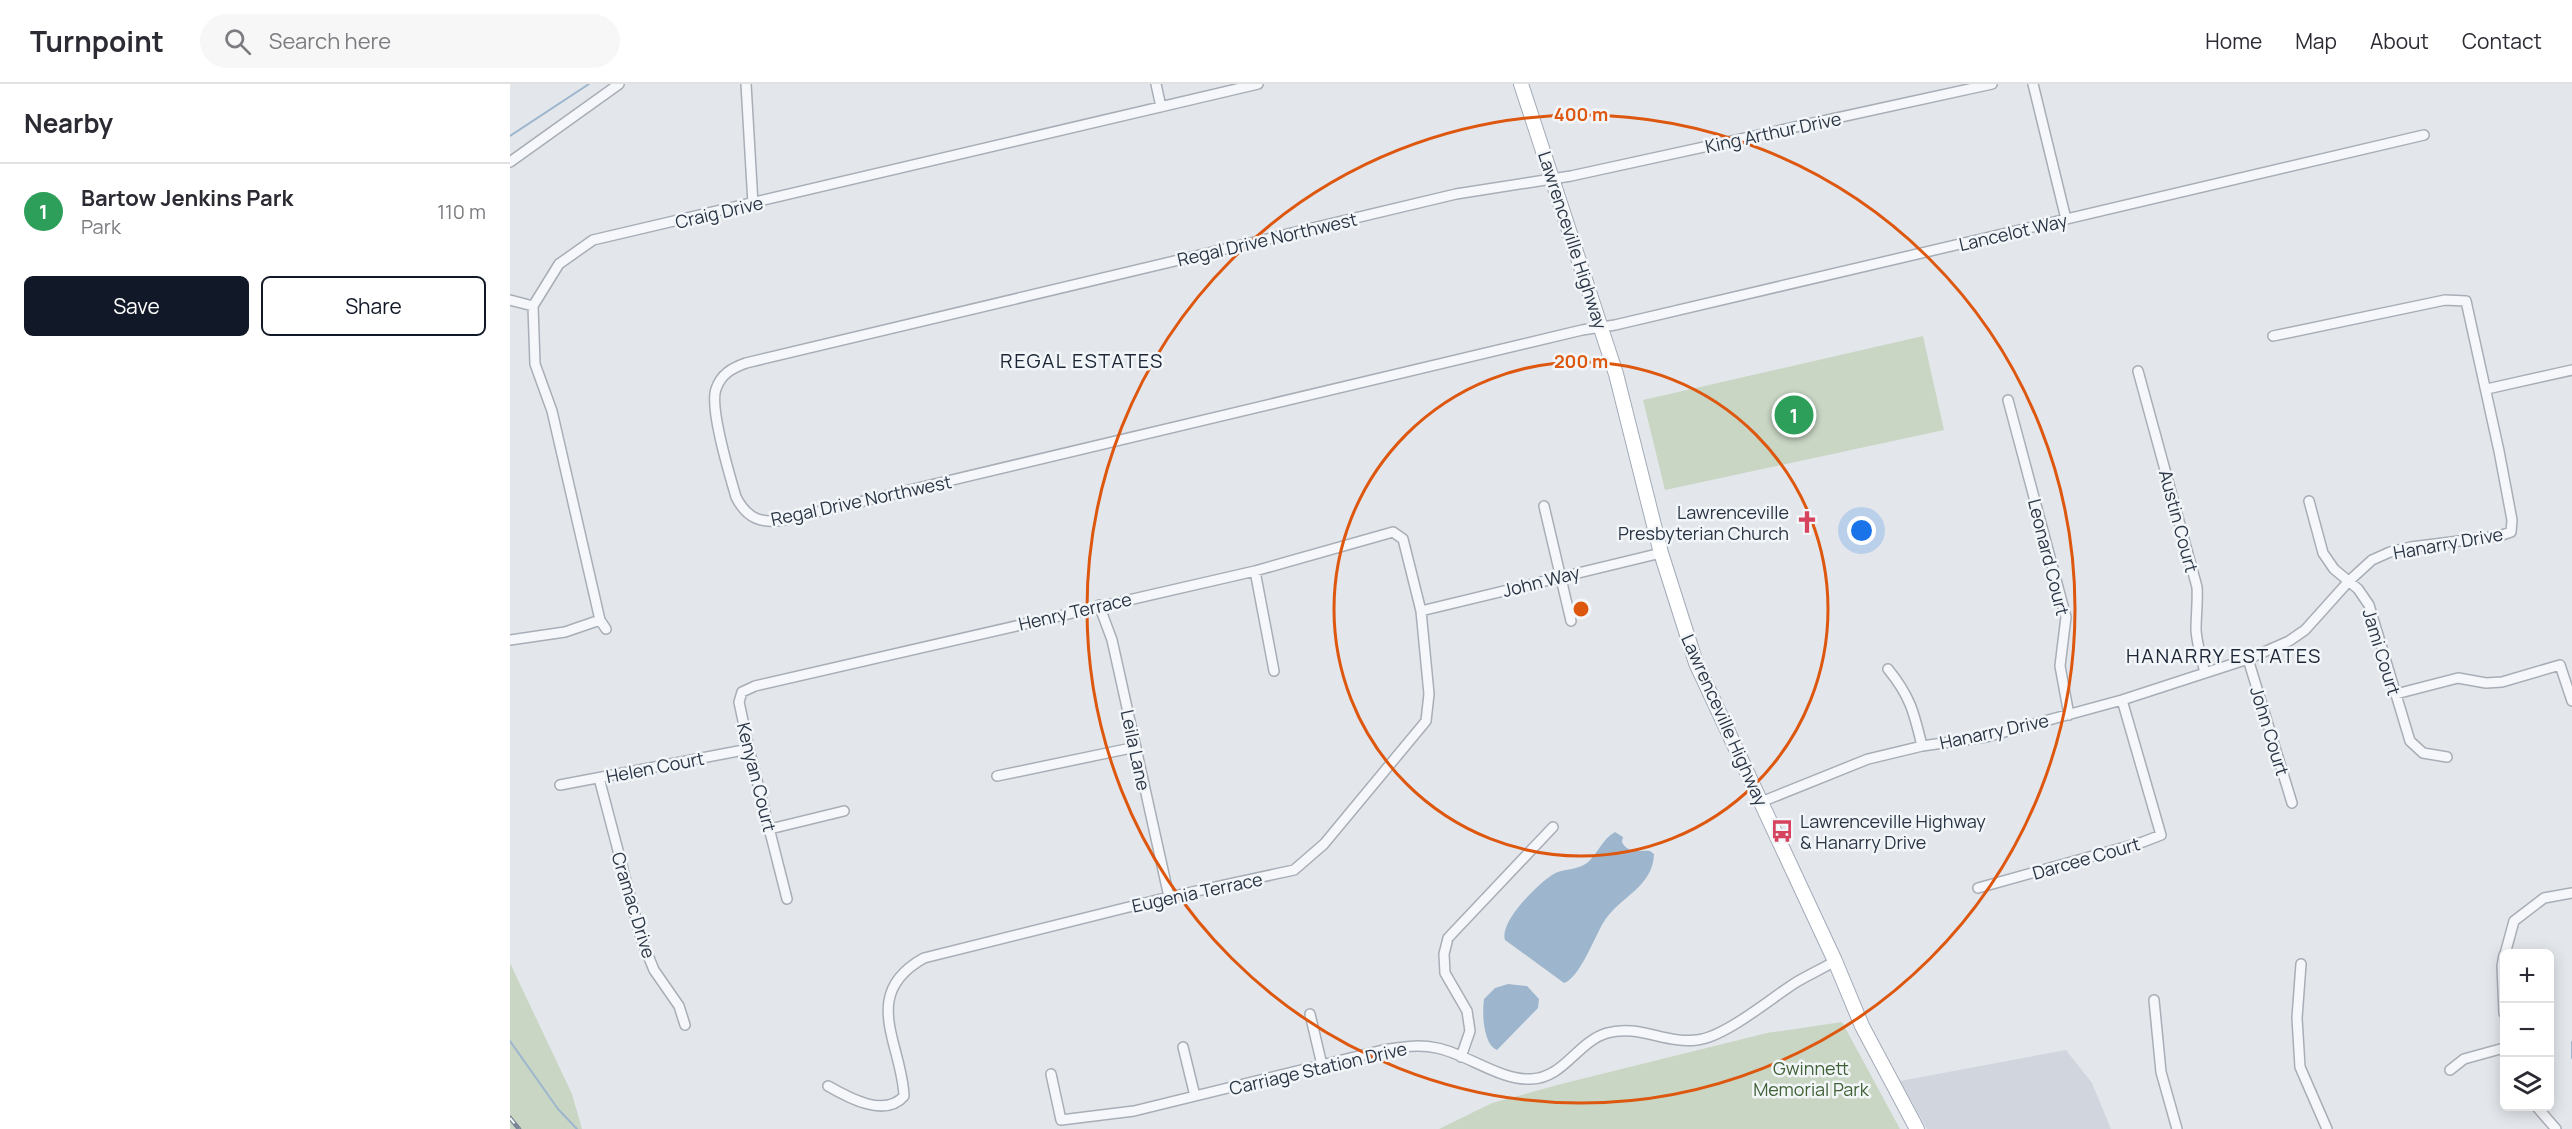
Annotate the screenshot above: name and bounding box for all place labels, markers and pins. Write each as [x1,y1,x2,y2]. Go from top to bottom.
pin: 1 [1774,392,1814,438]
place label: Lawrenceville Presbyterian Church [1618,500,1789,545]
church icon: Lawrenceville Presbyterian Church [1794,509,1820,535]
centre of rings [1571,599,1591,619]
place label: Lawrenceville Highway & Hanarry Drive [1800,809,1986,854]
bus stop icon: Lawrenceville Highway & Hanarry Drive [1769,818,1795,844]

